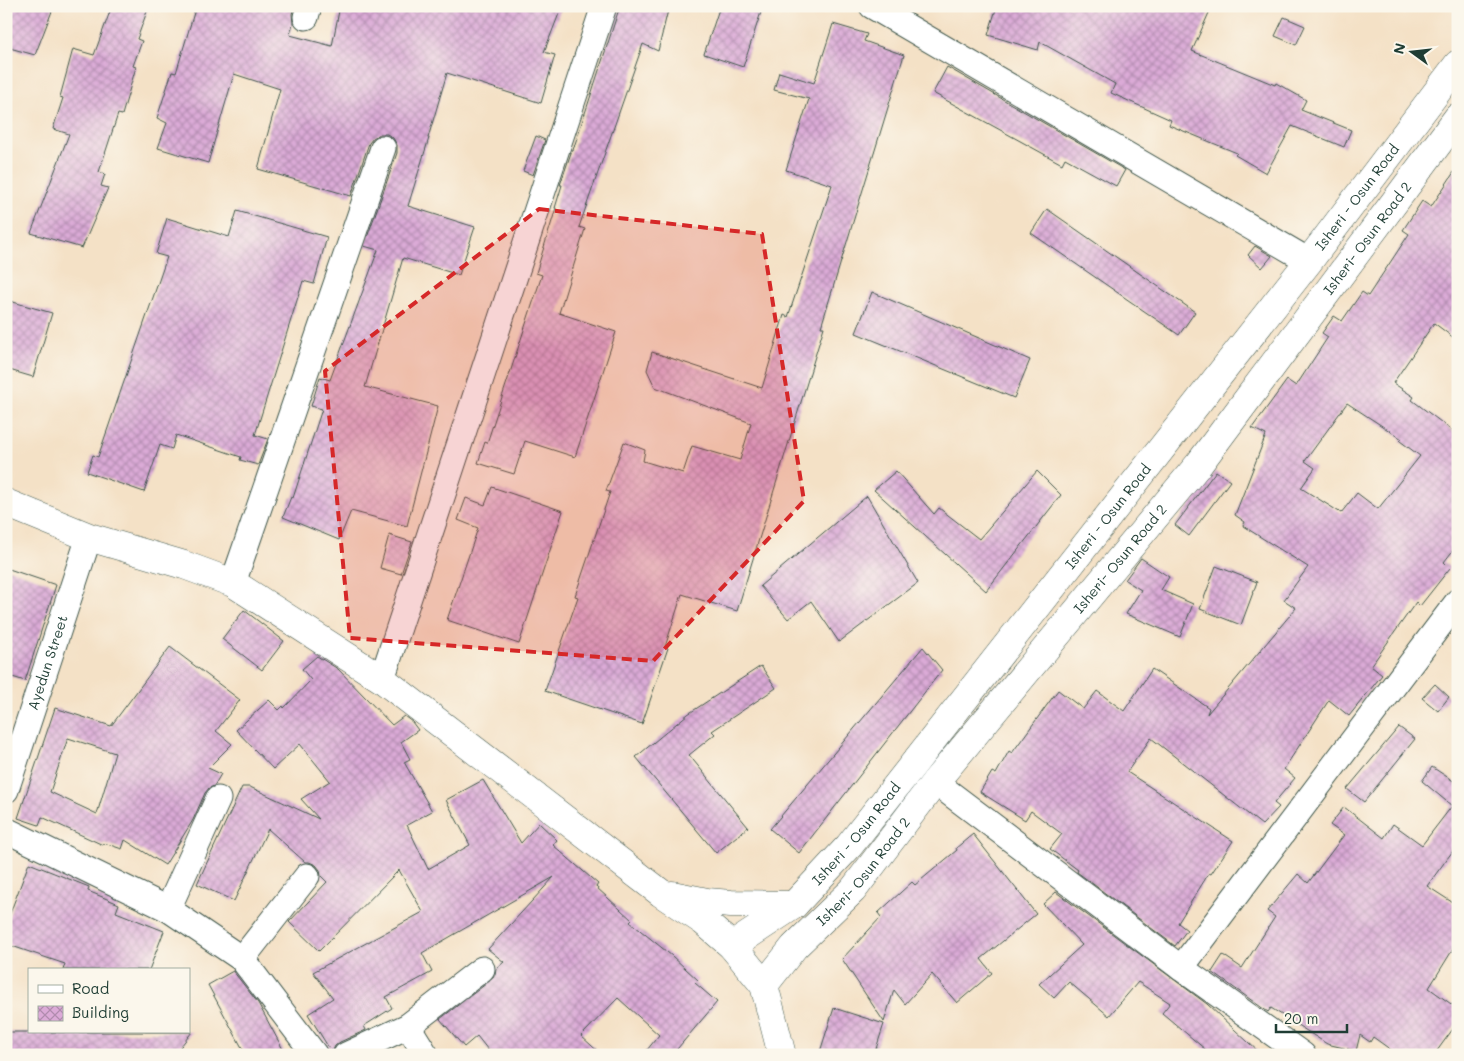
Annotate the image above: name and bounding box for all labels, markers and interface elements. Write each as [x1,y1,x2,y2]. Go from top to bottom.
north arrow [1386,28,1436,78]
text: N [1388,41,1410,56]
street label: Isheri - Osun Road [1310,140,1403,254]
street label: Isheri- Osun Road 2 [1319,178,1415,298]
street label: Isheri - Osun Road [1060,460,1155,573]
street label: Isheri- Osun Road 2 [1069,500,1171,617]
street label: Ayedun Street [23,612,72,713]
street label: Isheri - Osun Road [807,778,905,889]
street label: Isheri- Osun Road 2 [812,813,914,930]
legend [28,968,190,1034]
text: Road [72,978,109,998]
scale bar [1276,1001,1348,1033]
text: Building [72,1002,129,1022]
text: 20 m [1284,1008,1318,1028]

